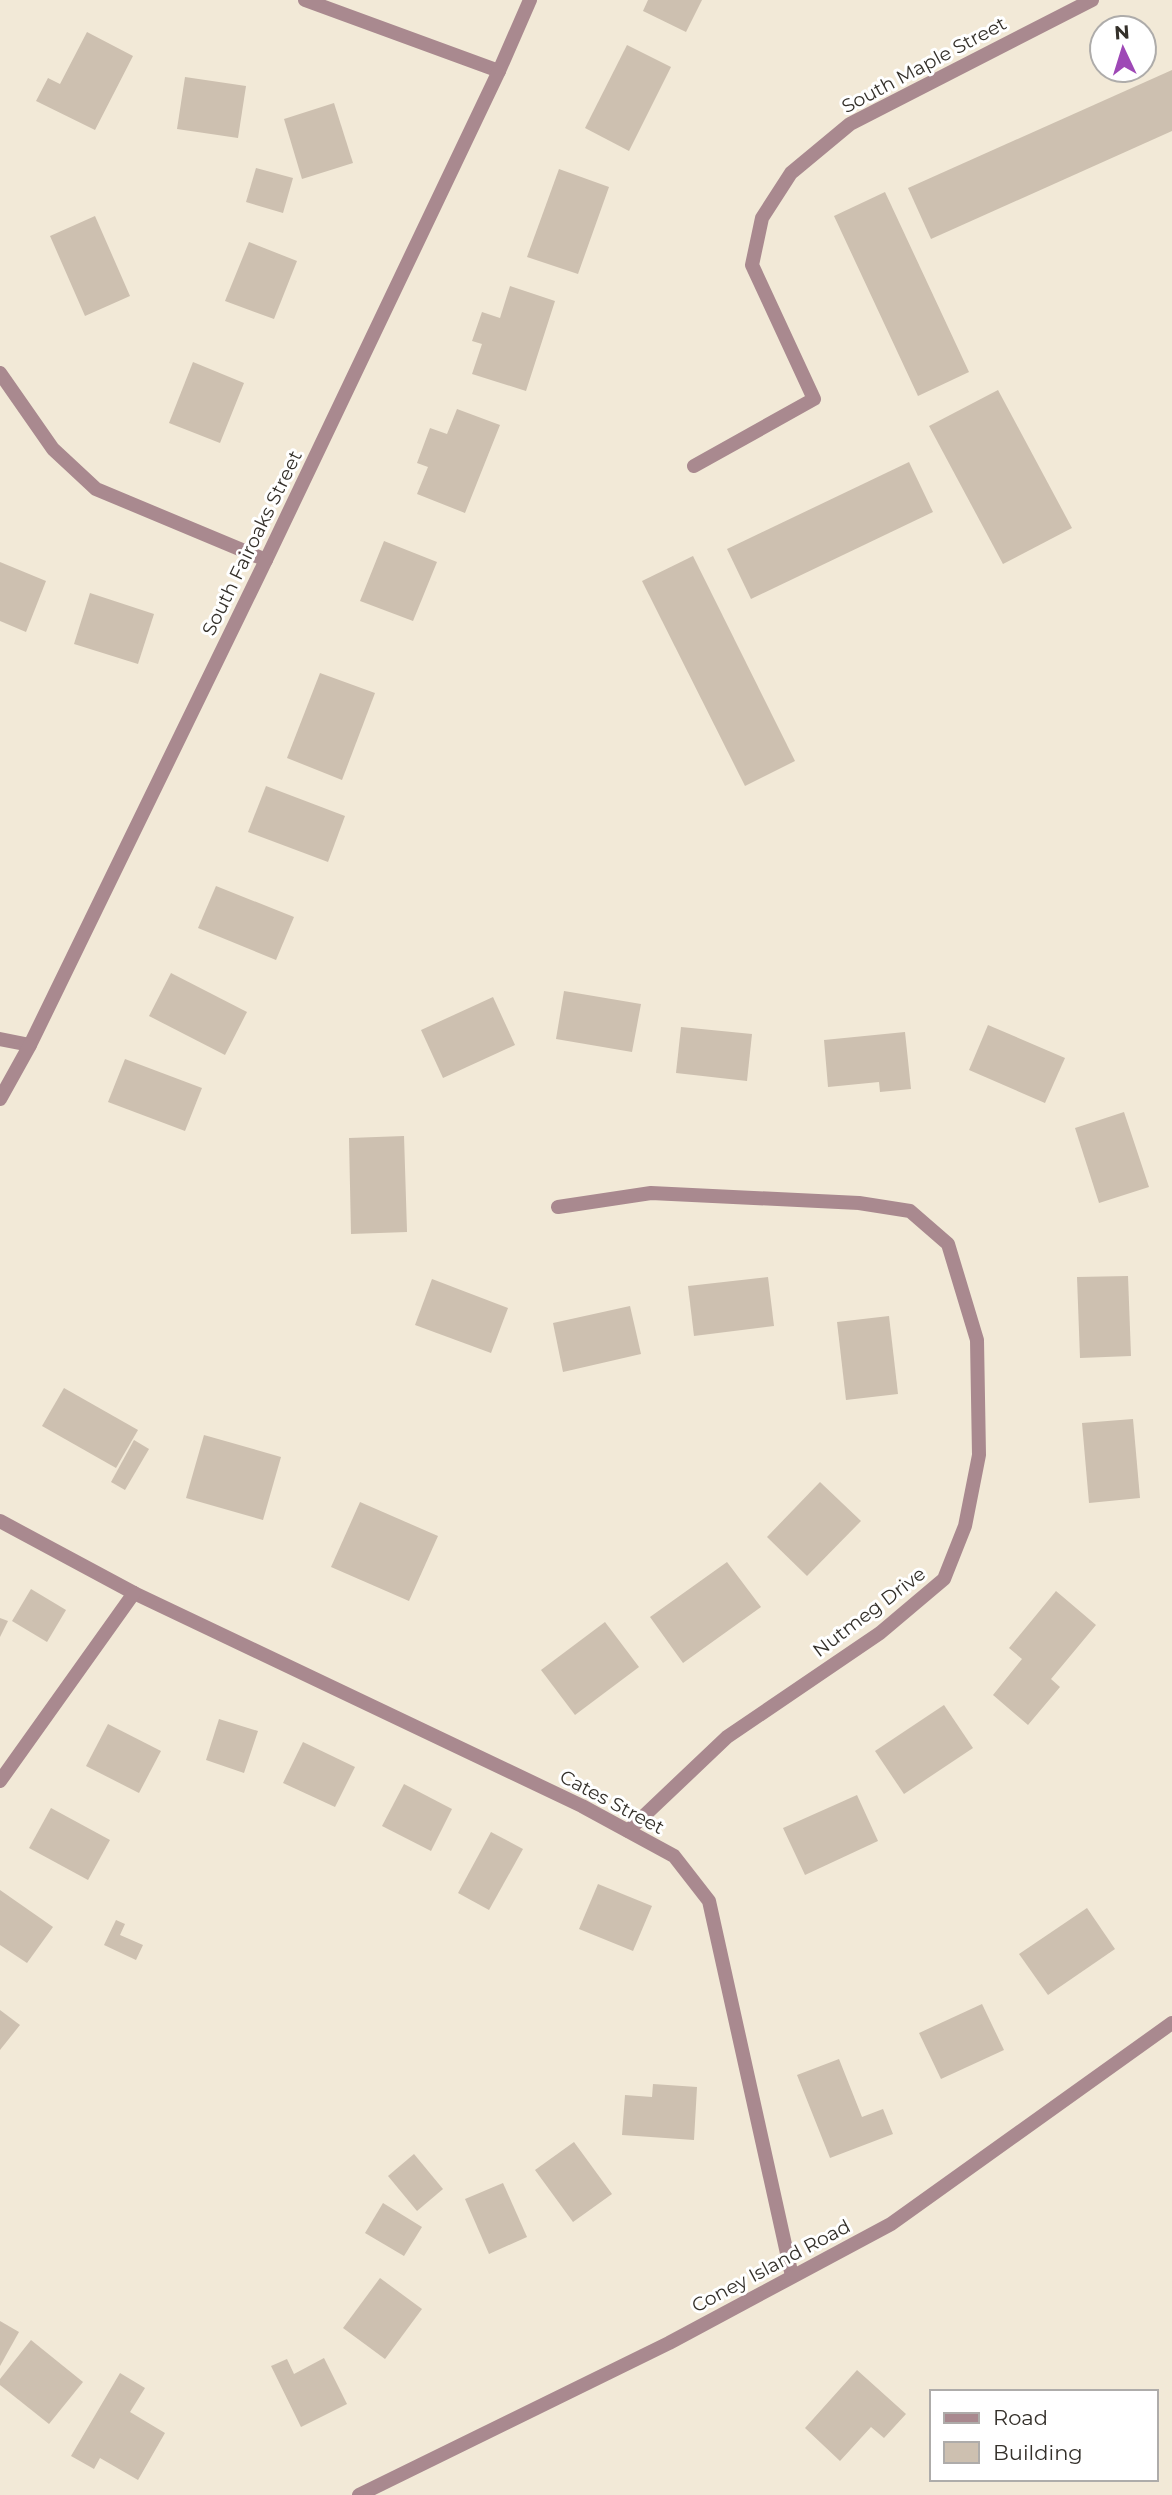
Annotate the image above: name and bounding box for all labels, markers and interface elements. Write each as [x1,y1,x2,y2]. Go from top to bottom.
street label: South Maple Street [838,12,1011,118]
north arrow [1088,14,1158,84]
text: N [1113,21,1130,45]
street label: South Fairoaks Street [197,446,307,639]
street label: Nutmeg Drive [808,1562,930,1662]
street label: Cates Street [556,1765,668,1839]
street label: Coney Island Road [688,2214,854,2318]
legend [930,2390,1158,2481]
text: Road [993,2405,1048,2430]
text: Building [993,2440,1083,2465]

